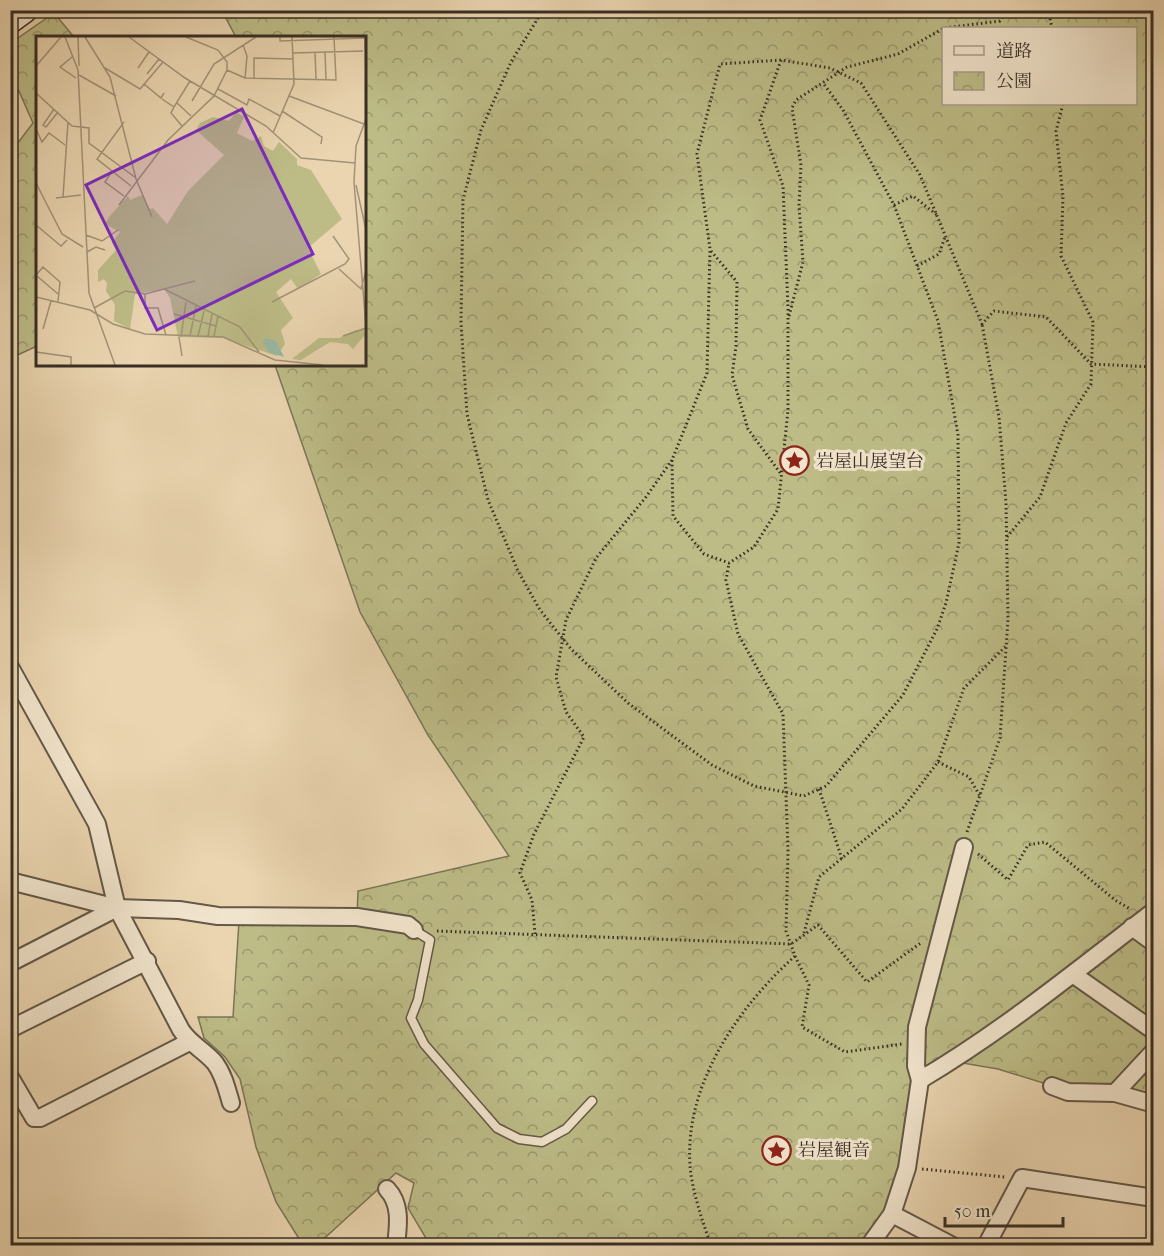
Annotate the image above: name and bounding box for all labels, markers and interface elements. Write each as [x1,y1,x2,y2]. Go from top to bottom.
legend [942,27,1137,105]
inset map [36,36,366,366]
text: 道路 [996,41,1032,62]
text: 公園 [996,71,1032,92]
place icon: 岩屋山展望台 [779,445,811,477]
place label: 岩屋山展望台 [816,451,924,472]
place icon: 岩屋観音 [761,1134,793,1166]
place label: 岩屋観音 [798,1140,870,1161]
scale bar [945,1190,1064,1228]
text: 50 m [954,1201,991,1222]

